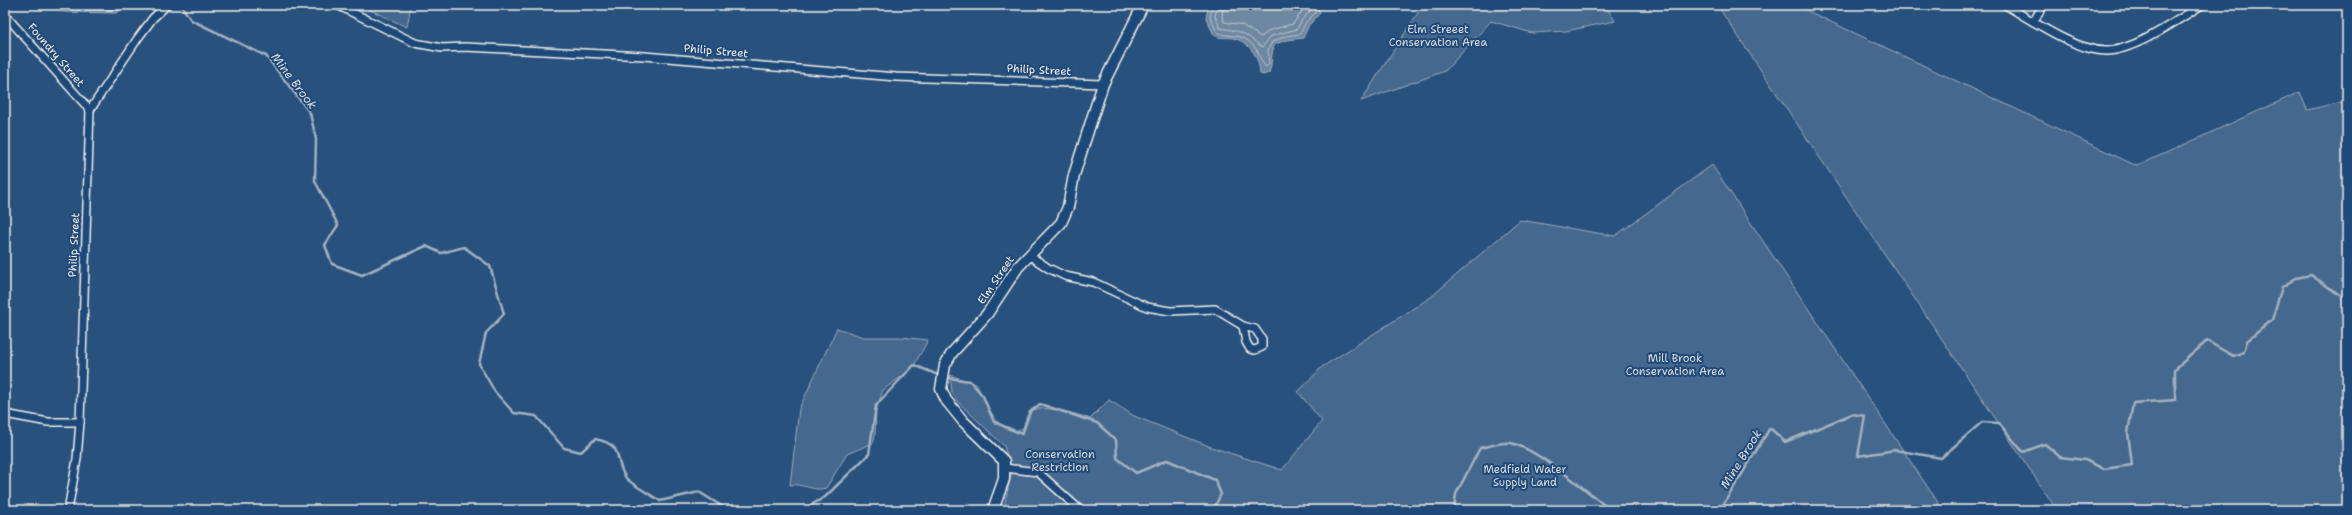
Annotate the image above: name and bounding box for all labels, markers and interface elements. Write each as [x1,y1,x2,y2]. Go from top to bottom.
street label: Foundry Street [24,20,88,90]
park label: Elm Streeet Conservation Area [1389,22,1487,50]
street label: Philip Street [683,41,749,61]
water label: Mine Brook [268,50,321,113]
street label: Philip Street [1006,61,1072,79]
street label: Philip Street [65,212,83,278]
street label: Elm Street [974,253,1018,307]
park label: Mill Brook Conservation Area [1626,351,1724,379]
water label: Mine Brook [1717,426,1766,492]
park label: Conservation Restriction [1025,447,1095,475]
park label: Medfield Water Supply Land [1483,462,1567,490]

